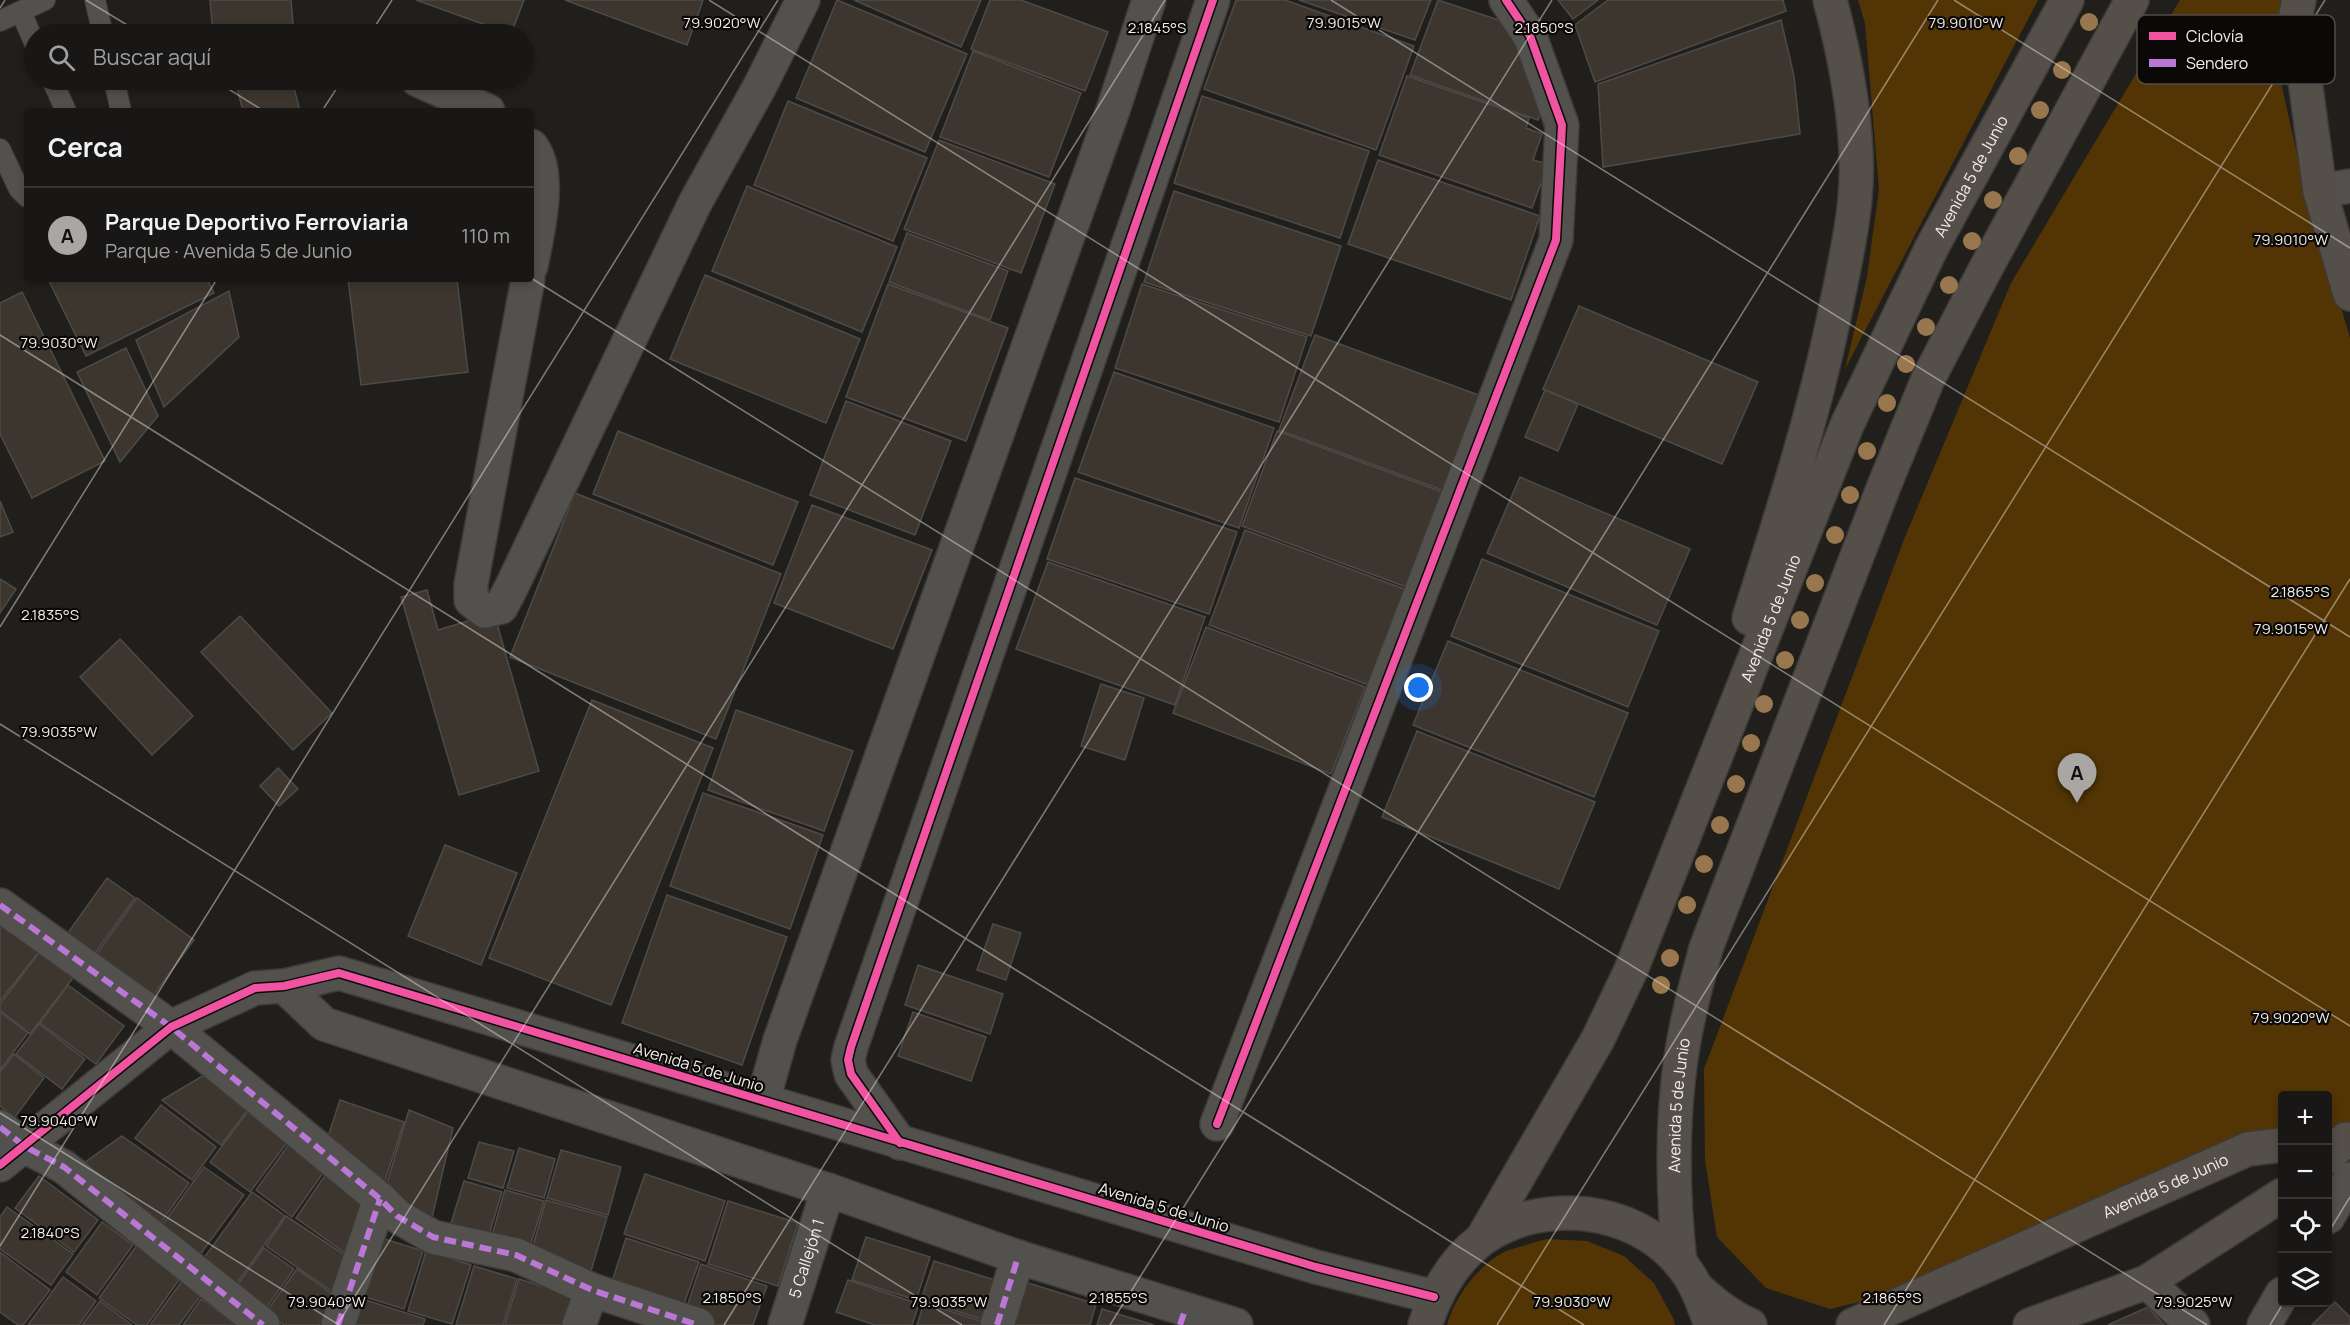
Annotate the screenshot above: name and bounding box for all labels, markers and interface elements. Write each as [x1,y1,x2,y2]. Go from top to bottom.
text: 79.9020°W [683,12,761,33]
text: 79.9015°W [1307,12,1381,33]
text: 79.9010°W [1929,12,2003,33]
legend [2137,15,2335,84]
text: 2.1845°S [1128,17,1186,38]
text: 2.1850°S [1515,17,1573,38]
search box [24,24,534,90]
text: Ciclovía [2186,25,2243,47]
icon: search [45,41,78,74]
text: Buscar aquí [93,42,211,72]
text: Sendero [2186,52,2248,74]
street label: Avenida 5 de Junio [1929,111,2013,241]
text: Cerca [48,129,123,165]
text: Parque Deportivo Ferroviaria [105,207,408,237]
text: A [61,222,74,249]
text: 110 m [461,222,510,249]
text: 79.9010°W [2254,229,2328,250]
text: Parque · Avenida 5 de Junio [105,237,352,264]
text: 79.9030°W [20,332,98,353]
street label: Avenida 5 de Junio [1735,551,1806,685]
text: 2.1865°S [2270,581,2330,602]
text: 2.1835°S [21,604,79,625]
text: 79.9015°W [2254,618,2328,639]
your location [1404,673,1433,702]
text: 79.9035°W [21,721,97,742]
pin: A [2058,754,2096,803]
text: 79.9020°W [2252,1007,2330,1028]
street label: Avenida 5 de Junio [1663,1036,1695,1173]
street label: Avenida 5 de Junio [631,1037,767,1097]
map controls [2278,1091,2332,1307]
button: + [2278,1091,2332,1145]
text: 79.9040°W [20,1110,98,1131]
button: − [2278,1145,2332,1199]
street label: Avenida 5 de Junio [2099,1148,2232,1223]
street label: Avenida 5 de Junio [1096,1177,1232,1237]
button: locate [2278,1199,2332,1253]
street label: 5 Callejón 1 [783,1216,829,1301]
text: 2.1840°S [20,1222,80,1243]
button: layers [2278,1253,2332,1307]
text: 2.1850°S [703,1287,761,1308]
text: 2.1855°S [1089,1287,1147,1308]
text: 2.1865°S [1862,1287,1922,1308]
text: 79.9040°W [288,1291,366,1312]
text: 79.9035°W [911,1291,987,1312]
text: 79.9030°W [1533,1291,1611,1312]
text: 79.9025°W [2156,1291,2232,1312]

